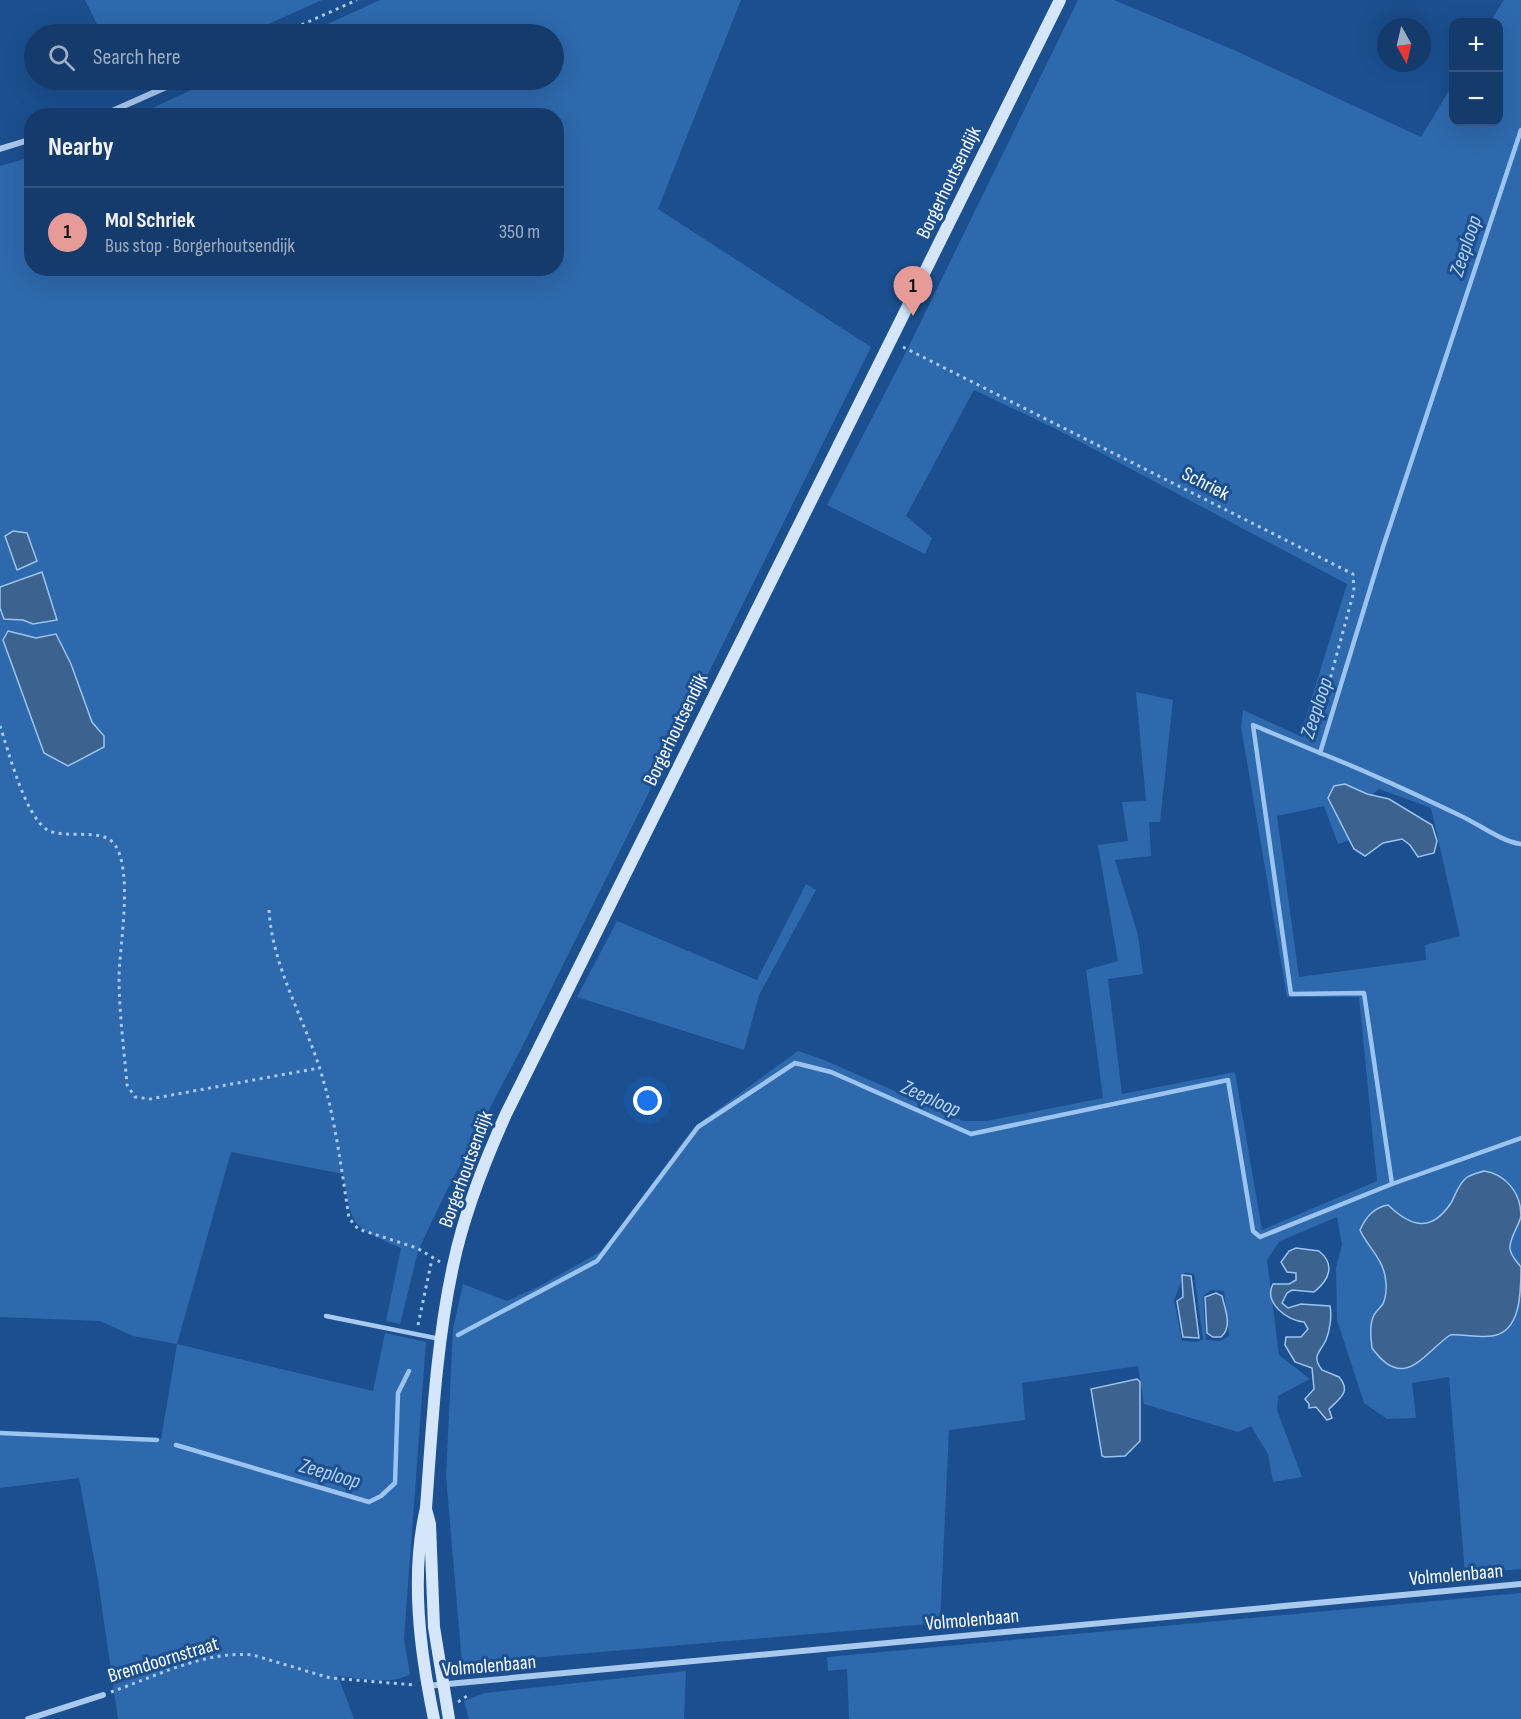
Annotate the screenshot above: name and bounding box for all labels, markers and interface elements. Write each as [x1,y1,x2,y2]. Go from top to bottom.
north arrow [1377,18,1431,72]
map controls [1449,18,1503,126]
button: + [1449,18,1503,72]
search box [24,24,564,90]
icon: search [45,41,78,74]
text: Search here [93,44,180,71]
button: − [1449,72,1503,126]
street label: Borgerhoutsendijk [911,122,987,243]
text: Nearby [48,132,114,163]
text: Mol Schriek [105,207,195,234]
water label: Zeeploop [1444,212,1487,281]
text: 1 [64,220,71,244]
text: 350 m [499,220,540,244]
text: Bus stop · Borgerhoutsendijk [105,234,295,258]
pin: 1 [894,266,932,316]
street label: Schriek [1178,462,1234,506]
street label: Borgerhoutsendijk [638,669,714,790]
water label: Zeeploop [1295,674,1338,743]
water label: Zeeploop [896,1074,965,1123]
your location [633,1086,662,1115]
street label: Borgerhoutsendijk [434,1107,498,1231]
water label: Zeeploop [296,1453,364,1494]
street label: Volmolenbaan [1408,1559,1504,1591]
street label: Volmolenbaan [924,1604,1020,1636]
street label: Bremdoornstraat [105,1632,222,1688]
street label: Volmolenbaan [441,1650,537,1682]

